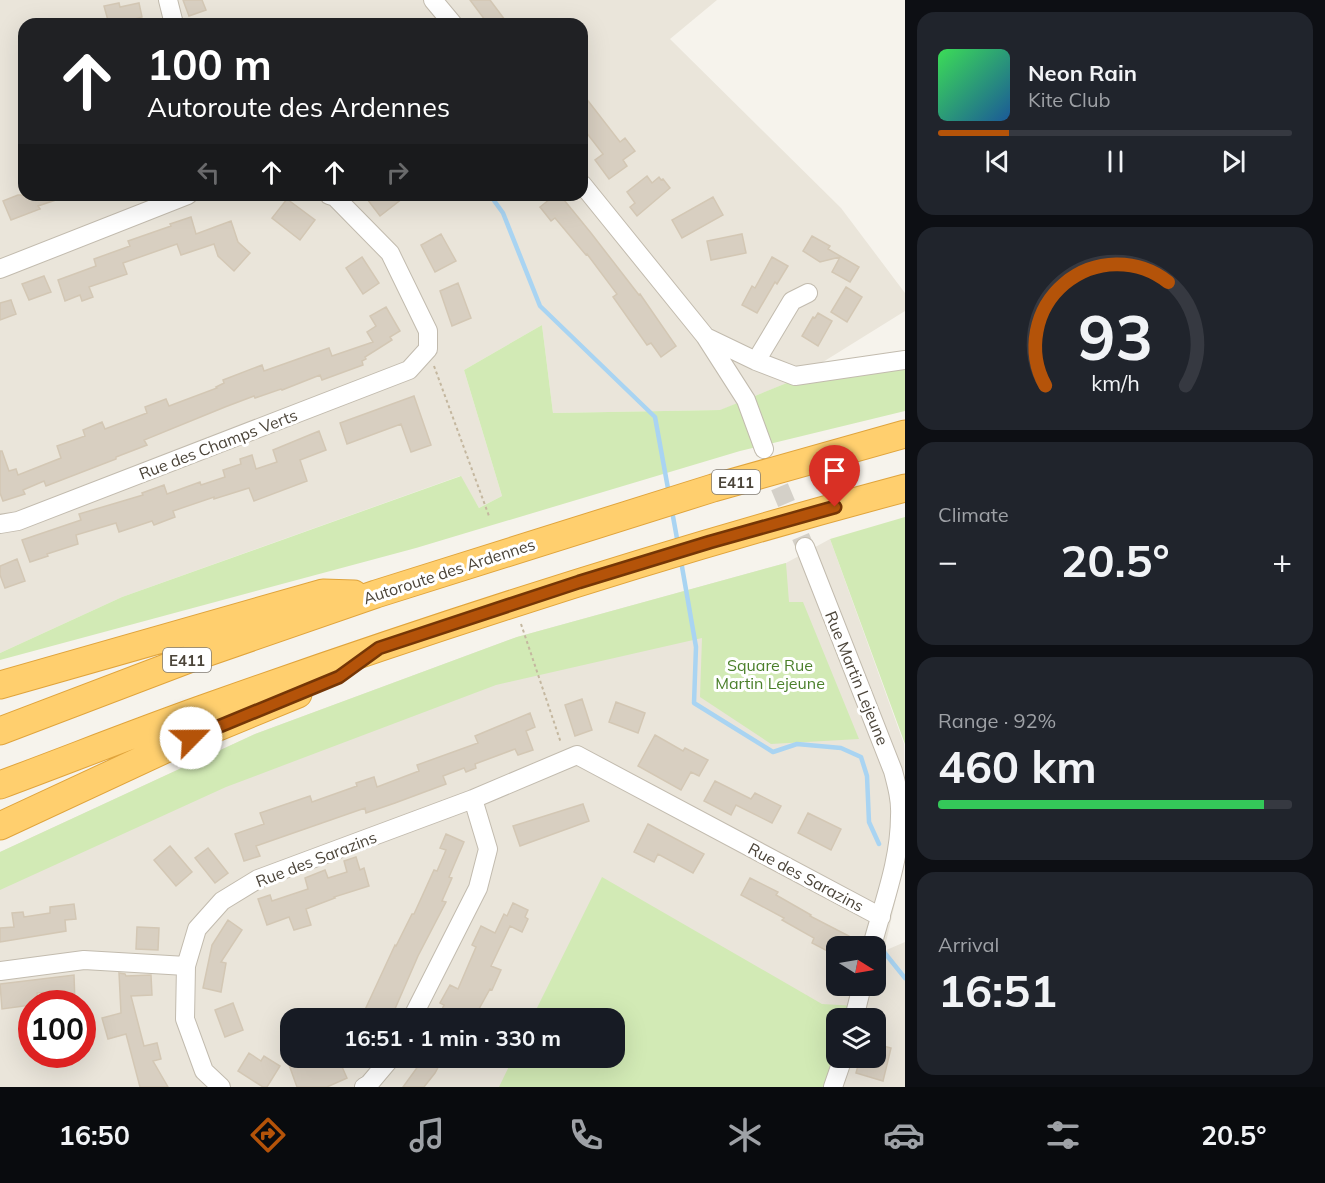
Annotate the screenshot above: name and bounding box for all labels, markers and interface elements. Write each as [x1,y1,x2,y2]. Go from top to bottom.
text: 100 m [147,38,272,91]
icon: ahead [48,42,126,120]
text: Neon Rain [1028,59,1137,87]
text: Kite Club [1028,87,1110,112]
text: Autoroute des Ardennes [147,90,450,124]
icon: previous [981,145,1014,178]
icon: pause [1099,145,1132,178]
icon: next [1217,145,1250,178]
icon: left [192,156,225,189]
icon: ahead [255,156,288,189]
icon: ahead [318,156,351,189]
icon: right [381,156,414,189]
text: 93 [1078,297,1152,376]
text: km/h [1091,369,1139,396]
street label: Rue des Champs Verts [136,405,300,483]
pin [809,445,860,507]
icon: arrive [818,454,851,487]
road number: E411 [712,470,760,494]
text: Climate [938,502,1009,527]
text: 20.5° [1060,532,1170,588]
street label: Autoroute des Ardennes [360,534,538,608]
text: − [938,540,958,581]
text: + [1272,540,1292,581]
street label: Rue Martin Lejeune [821,608,893,748]
road number: E411 [163,648,211,672]
park label: Square Rue Martin Lejeune [715,655,825,693]
position arrow [159,706,223,770]
text: Range · 92% [938,708,1056,733]
text: 460 km [938,738,1097,794]
street label: Rue des Sarazins [253,827,379,891]
street label: Rue des Sarazins [745,838,867,916]
text: Arrival [938,932,999,957]
north arrow [826,936,886,996]
map controls [826,936,886,1068]
text: 16:51 [938,962,1057,1018]
speed limit sign: 100 [18,990,96,1068]
button: layers [826,1008,886,1068]
text: 16:51 · 1 min · 330 m [344,1024,561,1052]
icon: directions [247,1114,289,1156]
icon: music [406,1114,448,1156]
icon: phone [565,1114,607,1156]
icon: climate [724,1114,766,1156]
icon: car [883,1114,925,1156]
icon: filters [1042,1114,1084,1156]
text: 16:50 [58,1118,130,1152]
text: 20.5° [1201,1118,1266,1152]

